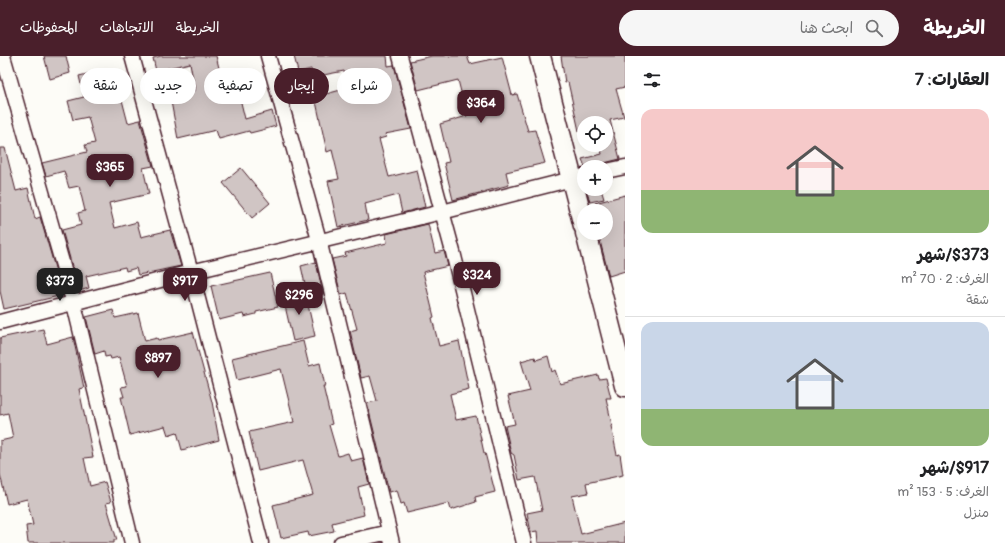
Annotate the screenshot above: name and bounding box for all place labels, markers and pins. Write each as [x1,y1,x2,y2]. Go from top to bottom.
pin: $364 [457,90,505,124]
pin: $365 [86,154,134,188]
pin: $324 [453,262,501,296]
pin: $373 [36,268,84,302]
pin: $917 [161,268,209,302]
pin: $296 [275,282,323,316]
pin: $897 [134,345,182,379]

